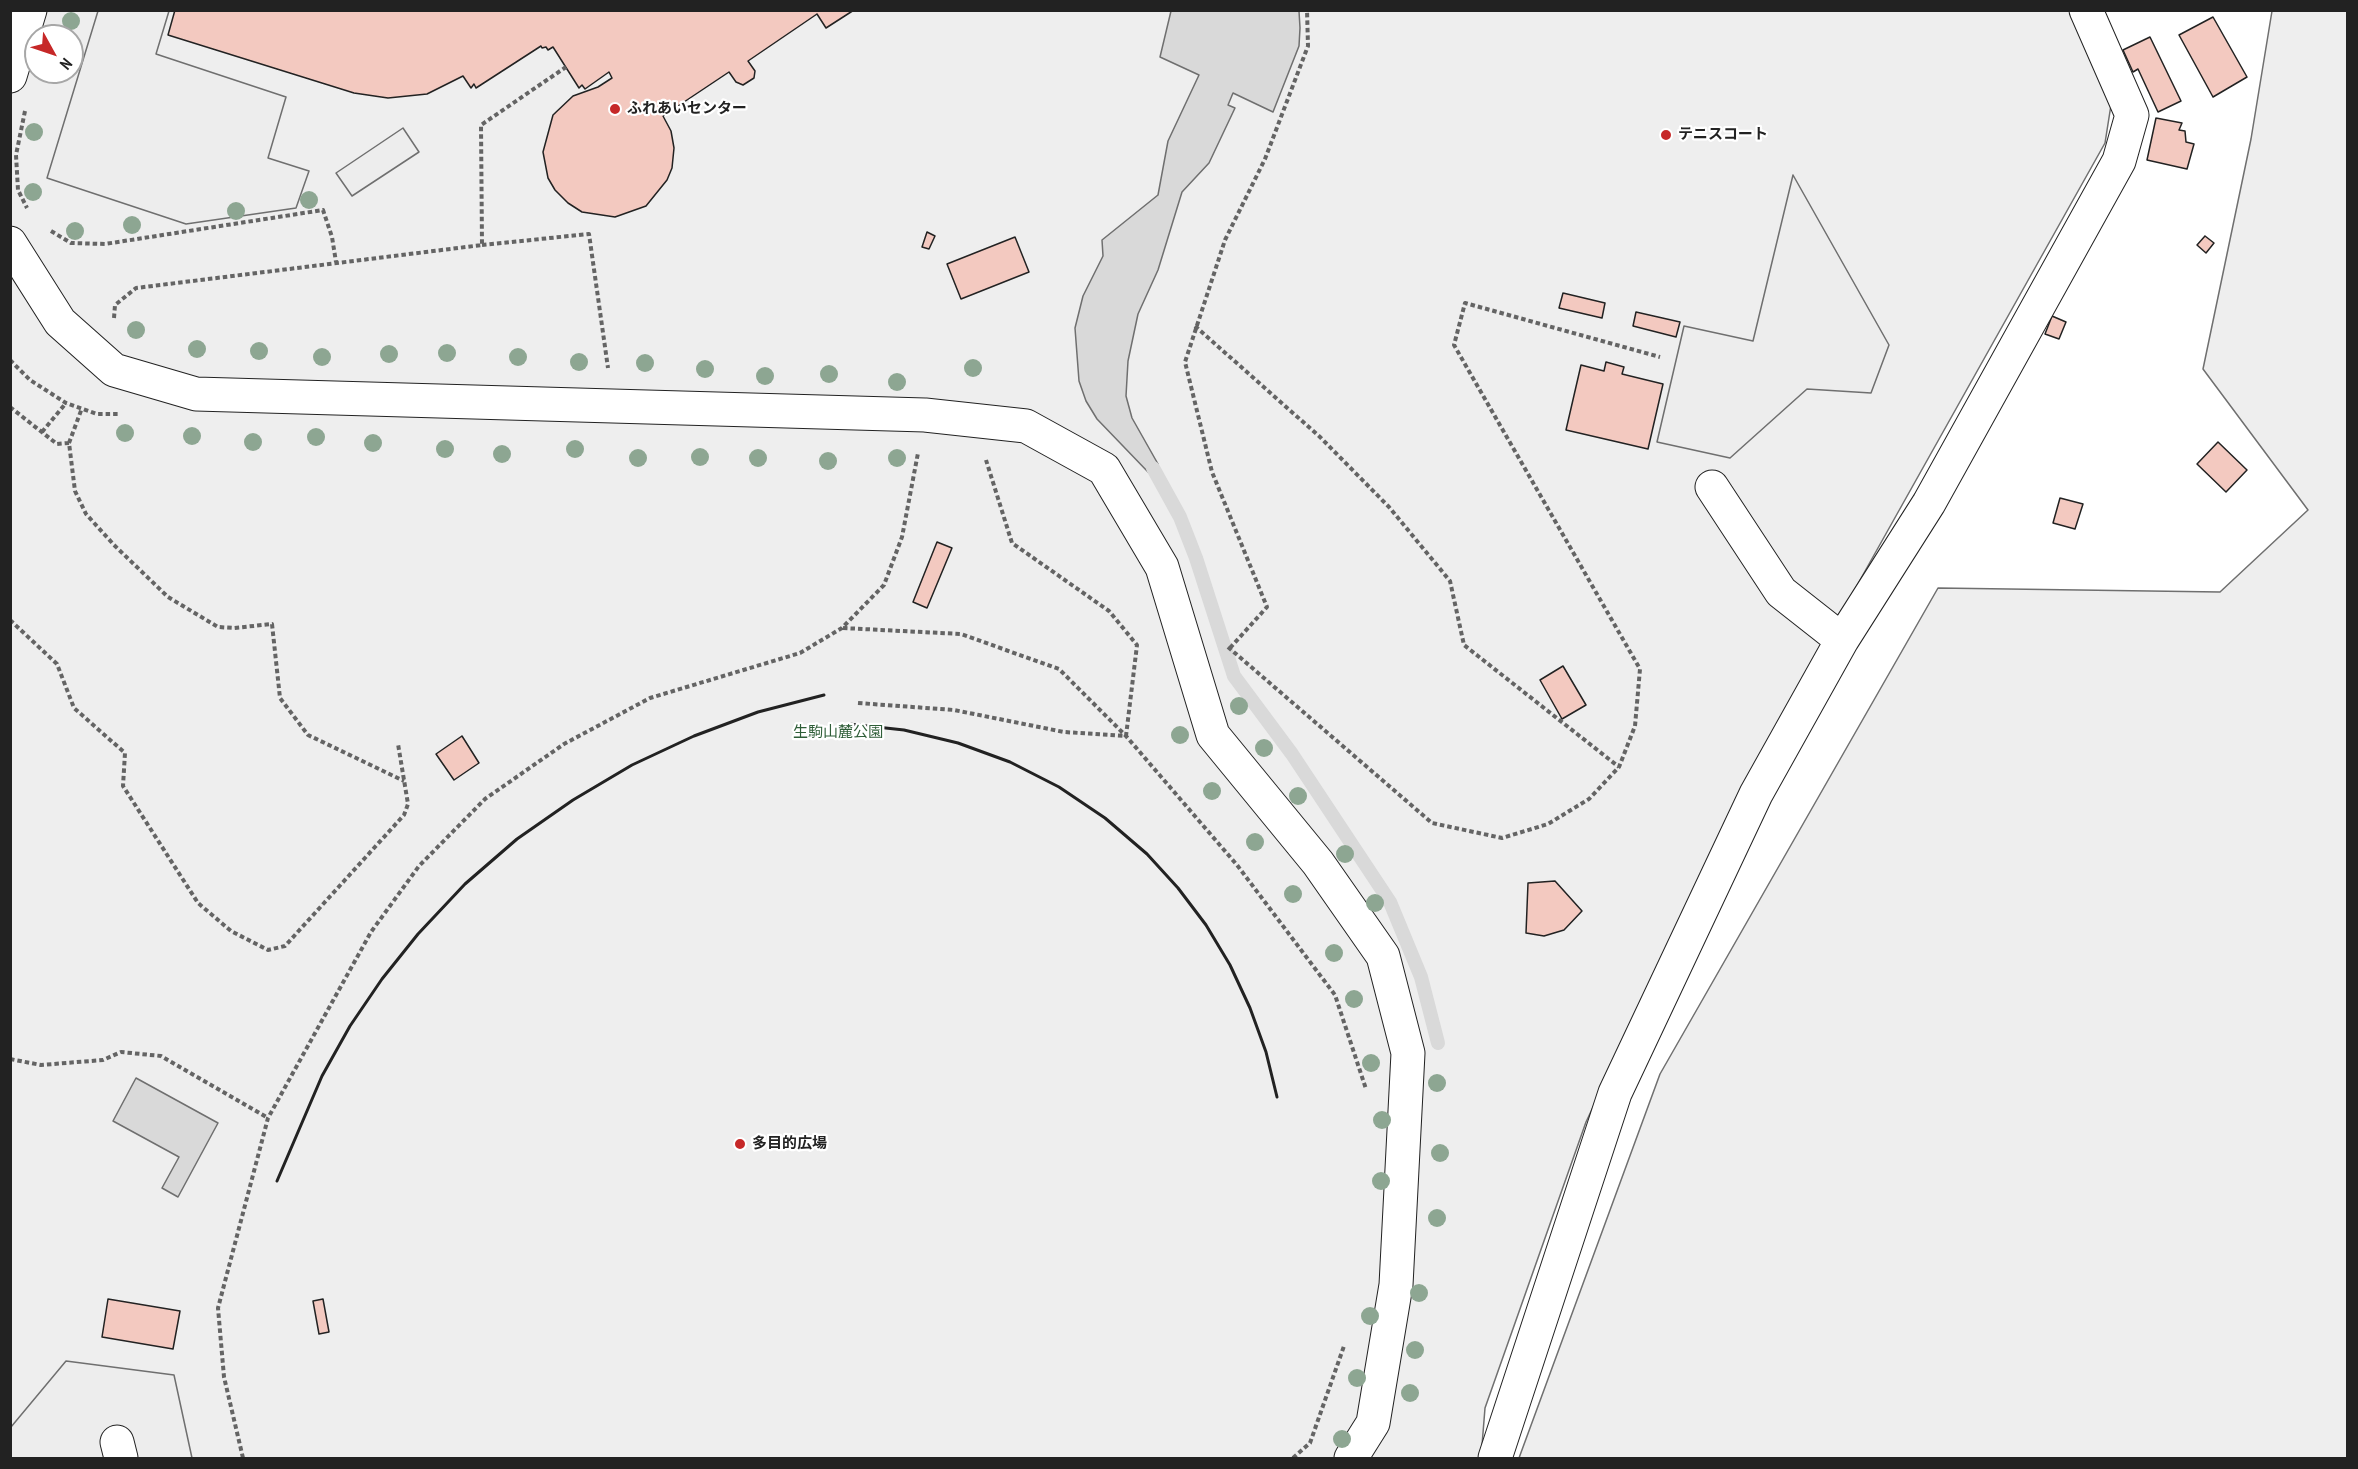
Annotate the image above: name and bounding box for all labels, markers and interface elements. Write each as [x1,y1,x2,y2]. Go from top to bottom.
north arrow [24,24,84,84]
text: N [56,55,77,74]
place label: ふれあいセンター [627,100,747,118]
marker: ふれあいセンター [608,102,622,116]
place label: テニスコート [1678,126,1768,144]
marker: テニスコート [1659,128,1673,142]
park label: 生駒山麓公園 [793,724,883,742]
place label: 多目的広場 [752,1135,827,1153]
marker: 多目的広場 [733,1137,747,1151]

